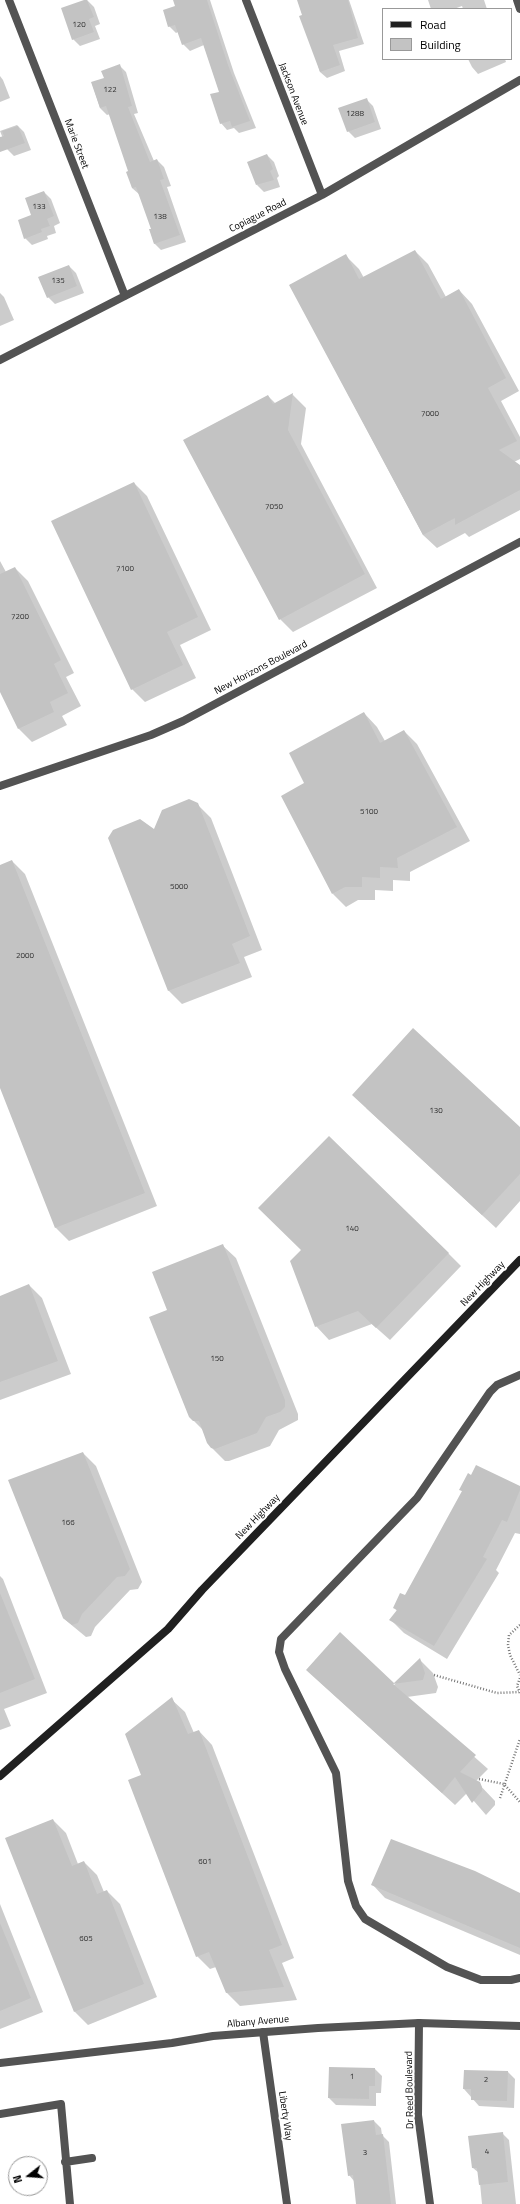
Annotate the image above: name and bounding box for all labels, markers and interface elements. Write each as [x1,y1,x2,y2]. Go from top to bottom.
legend [382,8,512,60]
text: Road [420,15,446,34]
house number: 120 [72,20,86,30]
text: Building [420,35,461,54]
street label: Jackson Avenue [276,61,310,127]
house number: 122 [103,85,117,95]
house number: 1288 [346,109,364,119]
street label: Marie Street [61,118,91,170]
street label: Copiague Road [227,196,289,236]
house number: 133 [32,202,46,212]
house number: 138 [153,212,167,222]
house number: 135 [51,276,65,286]
house number: 7000 [421,409,439,419]
house number: 7050 [265,502,283,512]
house number: 7100 [116,564,134,574]
house number: 7200 [11,612,29,622]
street label: New Horizons Boulevard [212,638,310,698]
house number: 5100 [360,807,378,817]
house number: 5000 [170,882,188,892]
house number: 2000 [16,951,34,961]
house number: 130 [429,1106,443,1116]
house number: 140 [345,1224,359,1234]
street label: New Highway [458,1259,508,1309]
house number: 150 [210,1354,224,1364]
street label: New Highway [233,1492,283,1542]
house number: 166 [61,1518,75,1528]
house number: 601 [198,1857,212,1867]
house number: 605 [79,1934,93,1944]
street label: Albany Avenue [227,2013,289,2031]
street label: Dr Reed Boulevard [403,2051,417,2129]
house number: 1 [350,2072,354,2082]
house number: 2 [484,2075,488,2085]
street label: Liberty Way [276,2091,294,2141]
house number: 4 [485,2147,489,2157]
house number: 3 [363,2148,367,2158]
north arrow [8,2156,48,2196]
text: N [9,2173,26,2185]

